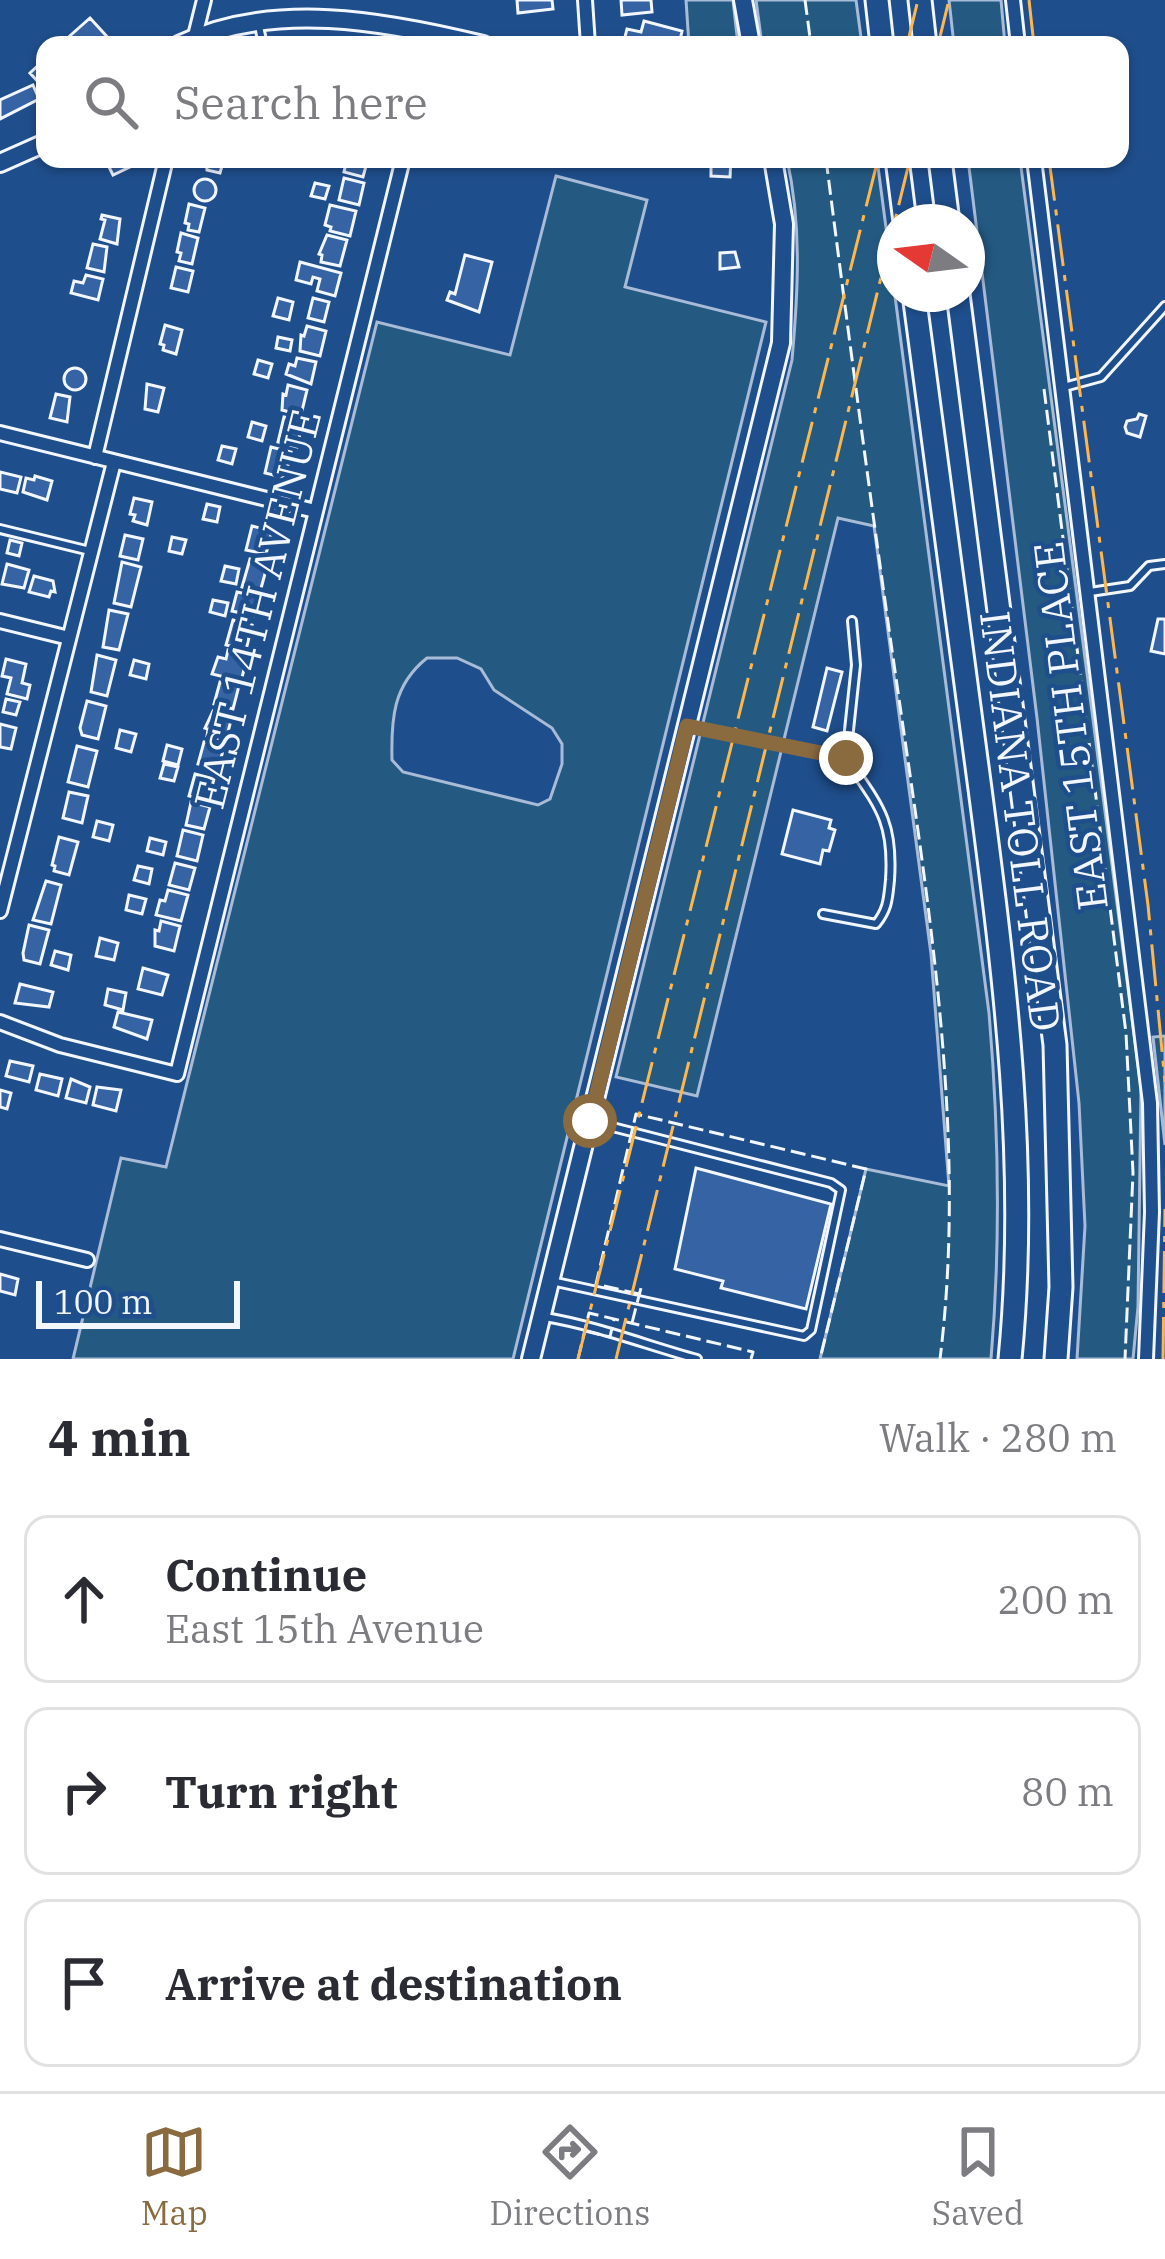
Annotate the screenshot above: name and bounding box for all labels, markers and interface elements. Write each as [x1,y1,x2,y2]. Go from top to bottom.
search box [36,36,1129,168]
icon: search [78,69,144,135]
text: Search here [174,73,428,131]
north arrow [877,204,985,312]
street label: EAST 14TH AVENUE [181,404,333,814]
street label: EAST 15TH PLACE [1020,538,1120,914]
street label: INDIANA TOLL ROAD [968,608,1074,1034]
route end [819,731,873,785]
route start [563,1094,617,1148]
scale bar [36,1275,240,1328]
text: 100 m [54,1280,153,1323]
text: 4 min [48,1404,191,1470]
text: Walk · 280 m [879,1412,1117,1463]
text: Continue [165,1545,367,1603]
icon: ahead [51,1566,117,1632]
text: 200 m [998,1574,1114,1625]
text: East 15th Avenue [165,1603,484,1654]
icon: right [51,1758,117,1824]
text: Turn right [165,1762,397,1820]
text: 80 m [1021,1766,1114,1817]
icon: arrive [51,1950,117,2016]
text: Arrive at destination [165,1954,622,2012]
tab: Map [141,2119,208,2234]
tab: Directions [489,2119,650,2234]
tab: Saved [932,2119,1024,2234]

